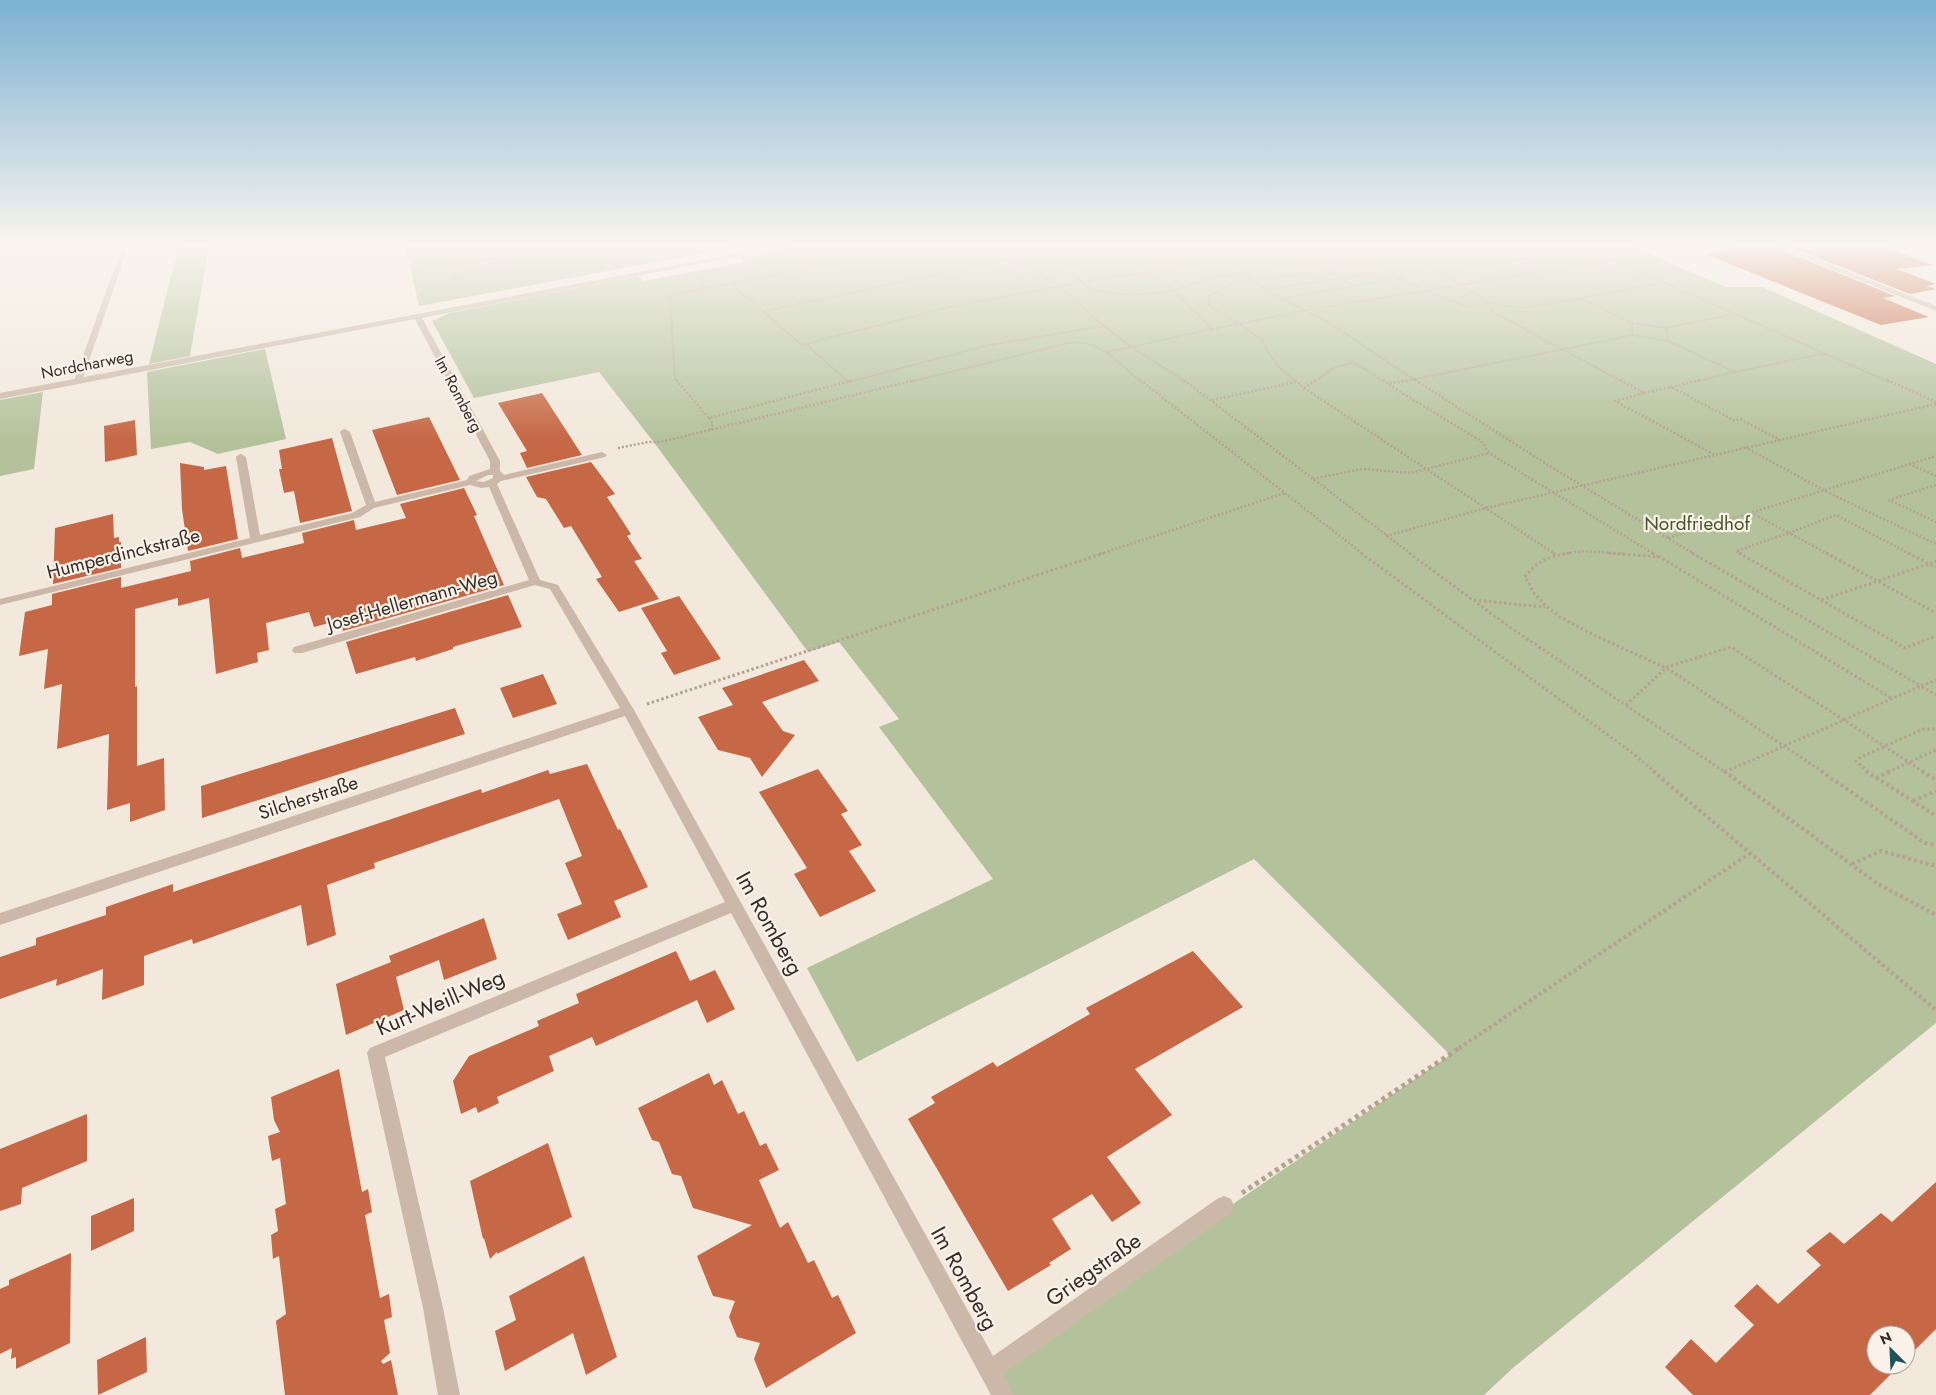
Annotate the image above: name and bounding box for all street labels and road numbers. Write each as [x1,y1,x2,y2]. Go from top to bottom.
street label: Nordcharweg [39,344,135,385]
street label: Im Romberg [429,352,488,436]
street label: Humperdinckstraße [44,521,203,586]
street label: Josef-Hellermann-Weg [321,563,500,639]
street label: Silcherstraße [255,769,362,826]
street label: Im Romberg [728,865,812,981]
street label: Kurt-Weill-Weg [371,961,509,1043]
street label: Im Romberg [923,1220,1007,1336]
street label: Griegstraße [1039,1224,1147,1314]

